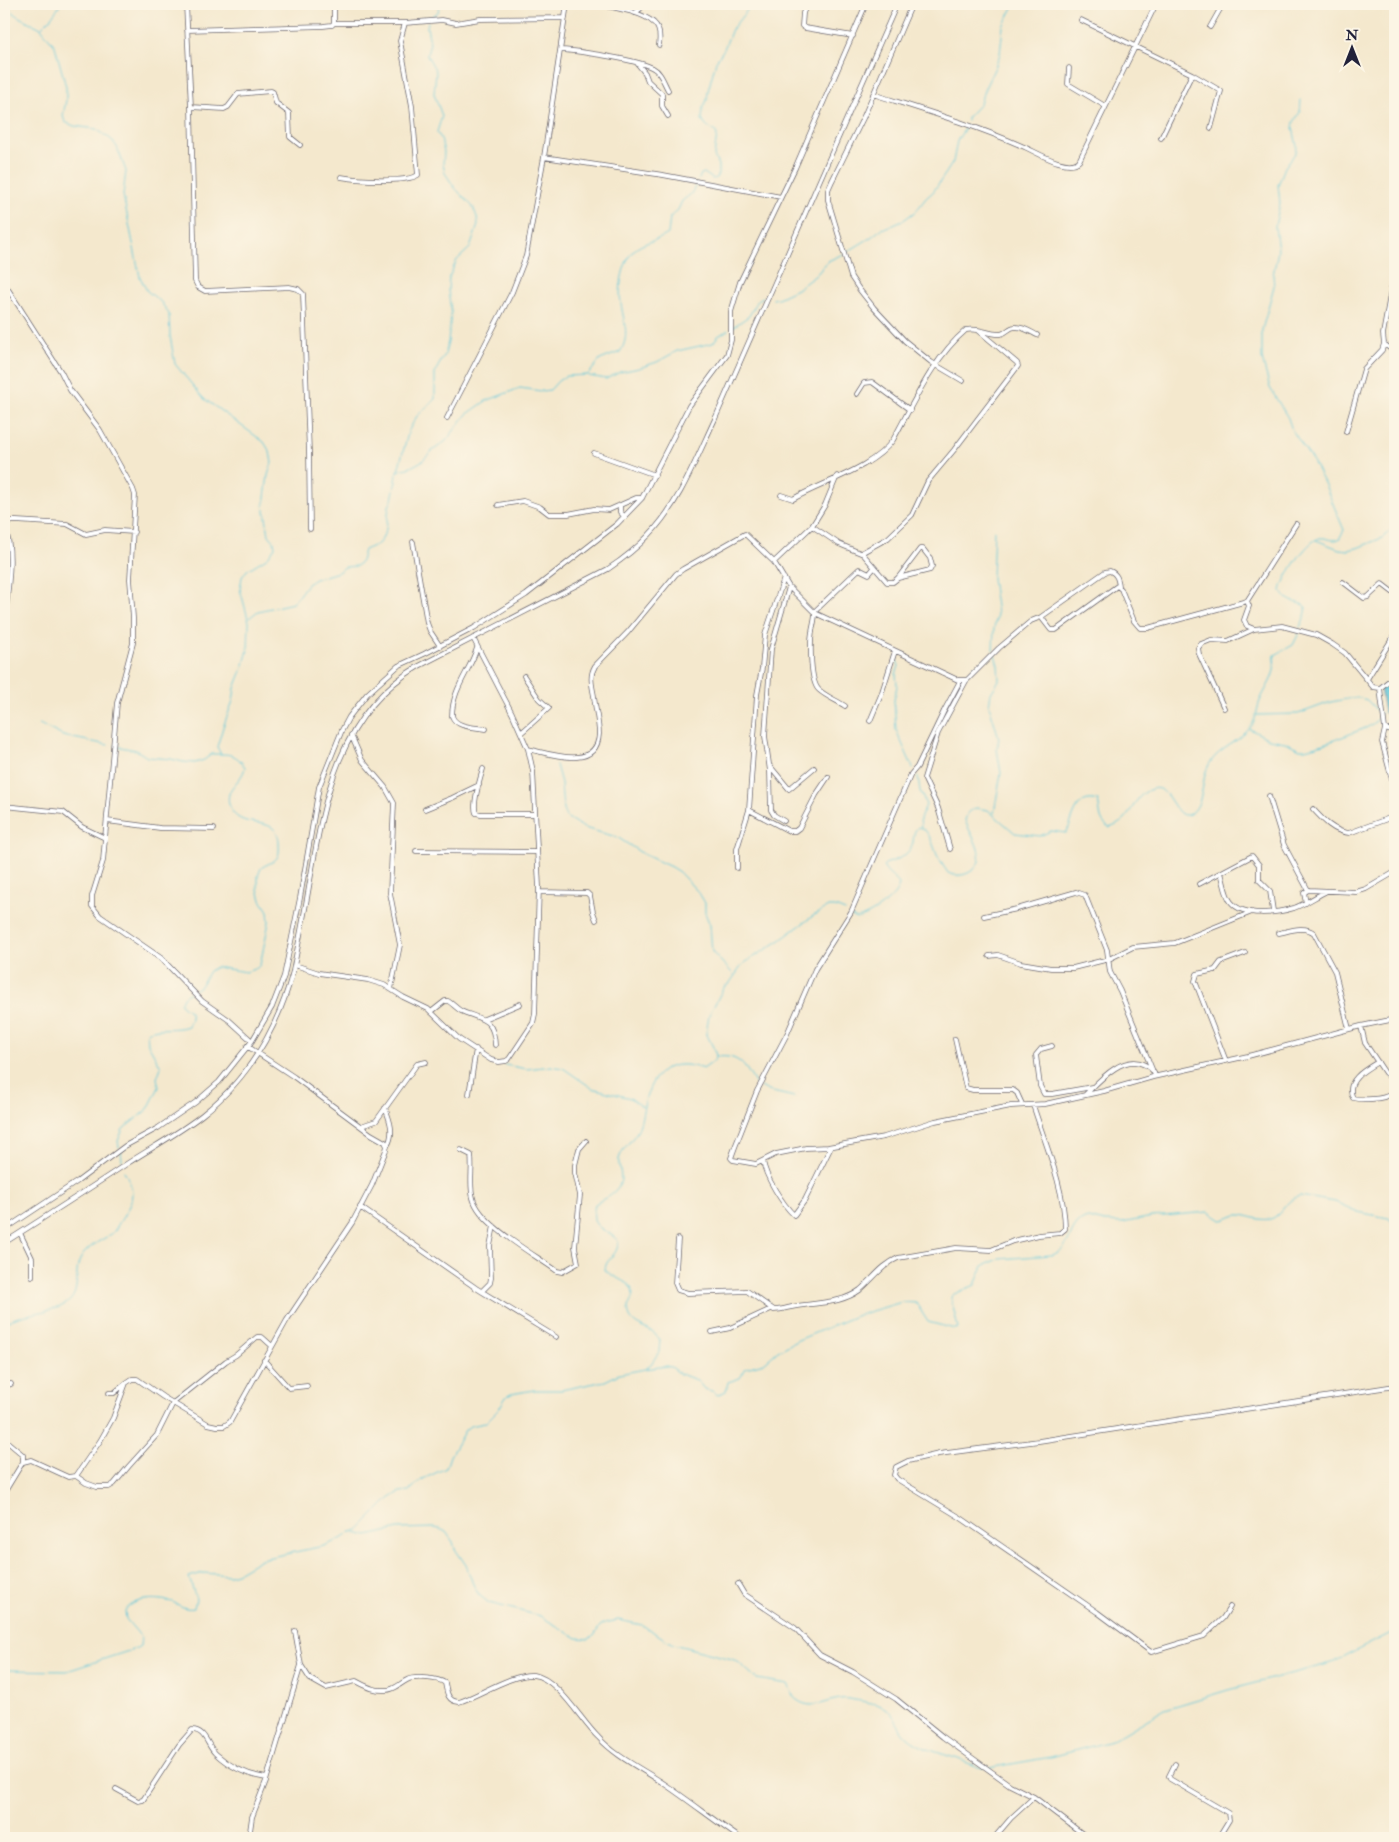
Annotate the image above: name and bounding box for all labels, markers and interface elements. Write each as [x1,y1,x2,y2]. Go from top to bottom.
north arrow [1326,22,1376,72]
text: N [1345,27,1359,44]

